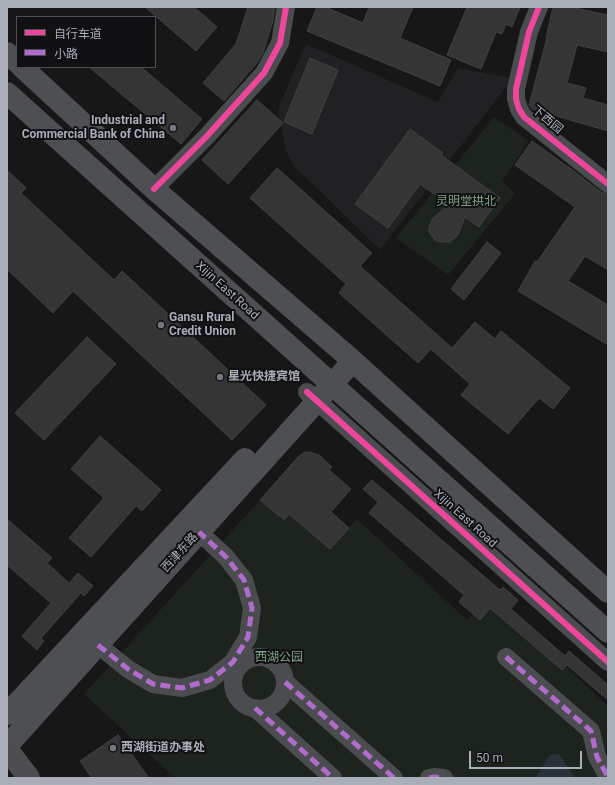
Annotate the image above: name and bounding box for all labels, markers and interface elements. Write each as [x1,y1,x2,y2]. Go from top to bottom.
legend [16,16,156,68]
text: 自行车道 [54,27,102,41]
text: 小路 [54,47,78,61]
street label: 下西园 [529,103,565,137]
place label: Industrial and Commercial Bank of China [22,114,165,142]
marker: Industrial and Commercial Bank of China [168,123,178,133]
park label: 灵明堂拱北 [436,195,496,209]
street label: Xijin East Road [193,259,261,323]
place label: Gansu Rural Credit Union [169,311,236,339]
marker: Gansu Rural Credit Union [156,320,166,330]
place label: 星光快捷宾馆 [228,370,300,384]
marker: 星光快捷宾馆 [215,372,225,382]
street label: Xijin East Road [431,487,499,551]
street label: 西津东路 [159,530,201,576]
park label: 西湖公园 [255,651,303,665]
place label: 西湖街道办事处 [121,741,205,755]
marker: 西湖街道办事处 [108,743,118,753]
scale bar [471,743,584,769]
text: 50 m [476,751,503,765]

